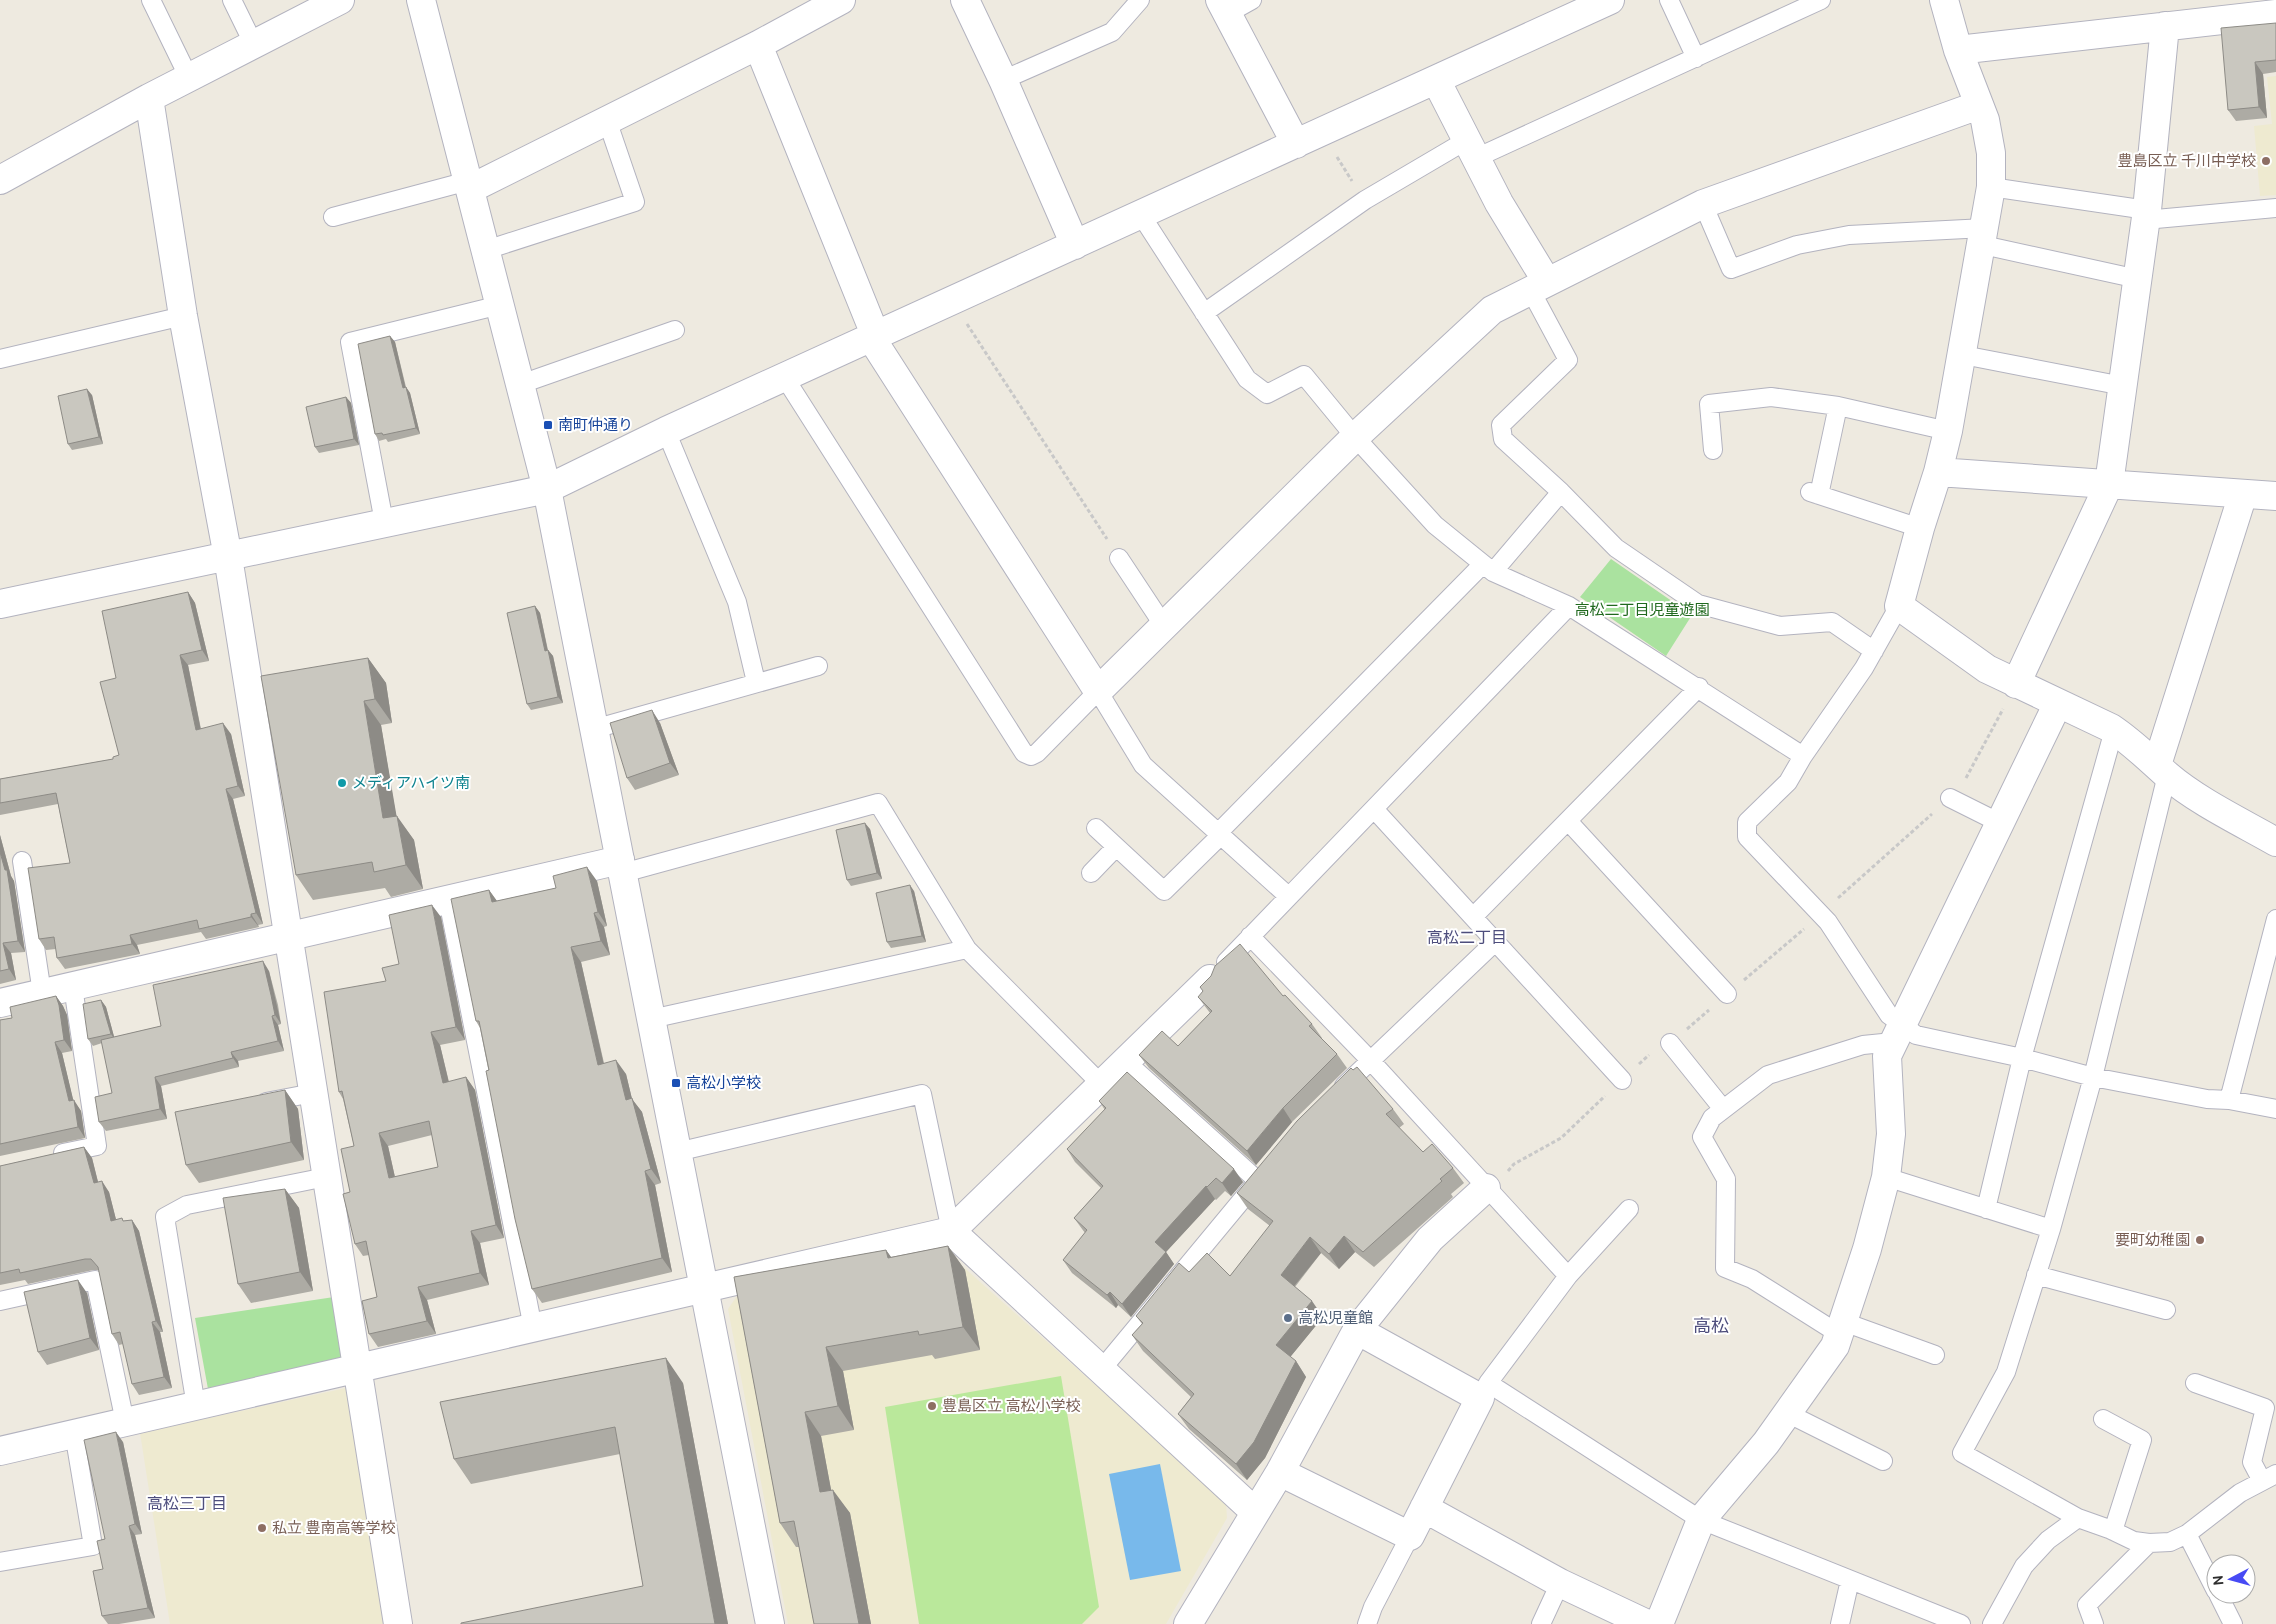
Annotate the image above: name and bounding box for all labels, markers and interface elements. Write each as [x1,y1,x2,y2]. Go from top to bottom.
place label: 豊島区立 千川中学校 [2118,152,2256,170]
marker: 豊島区立 千川中学校 [2260,155,2272,167]
place label: 南町仲通り [558,416,633,434]
marker: 南町仲通り [542,419,554,431]
park label: 高松二丁目児童遊園 [1574,601,1710,619]
place label: メディアハイツ南 [352,774,470,792]
marker: メディアハイツ南 [336,777,348,789]
district label: 高松二丁目 [1427,928,1507,947]
place label: 高松小学校 [686,1074,761,1092]
marker: 高松小学校 [670,1077,682,1089]
place label: 要町幼稚園 [2115,1231,2190,1249]
marker: 要町幼稚園 [2194,1234,2206,1246]
place label: 高松児童館 [1298,1309,1373,1327]
marker: 高松児童館 [1282,1312,1294,1324]
district label: 高松 [1693,1315,1729,1337]
place label: 豊島区立 高松小学校 [942,1397,1080,1415]
marker: 豊島区立 高松小学校 [926,1400,938,1412]
district label: 高松三丁目 [147,1494,227,1513]
place label: 私立 豊南高等学校 [272,1519,395,1537]
marker: 私立 豊南高等学校 [256,1522,268,1534]
north arrow [2206,1554,2256,1604]
text: N [2209,1574,2228,1586]

